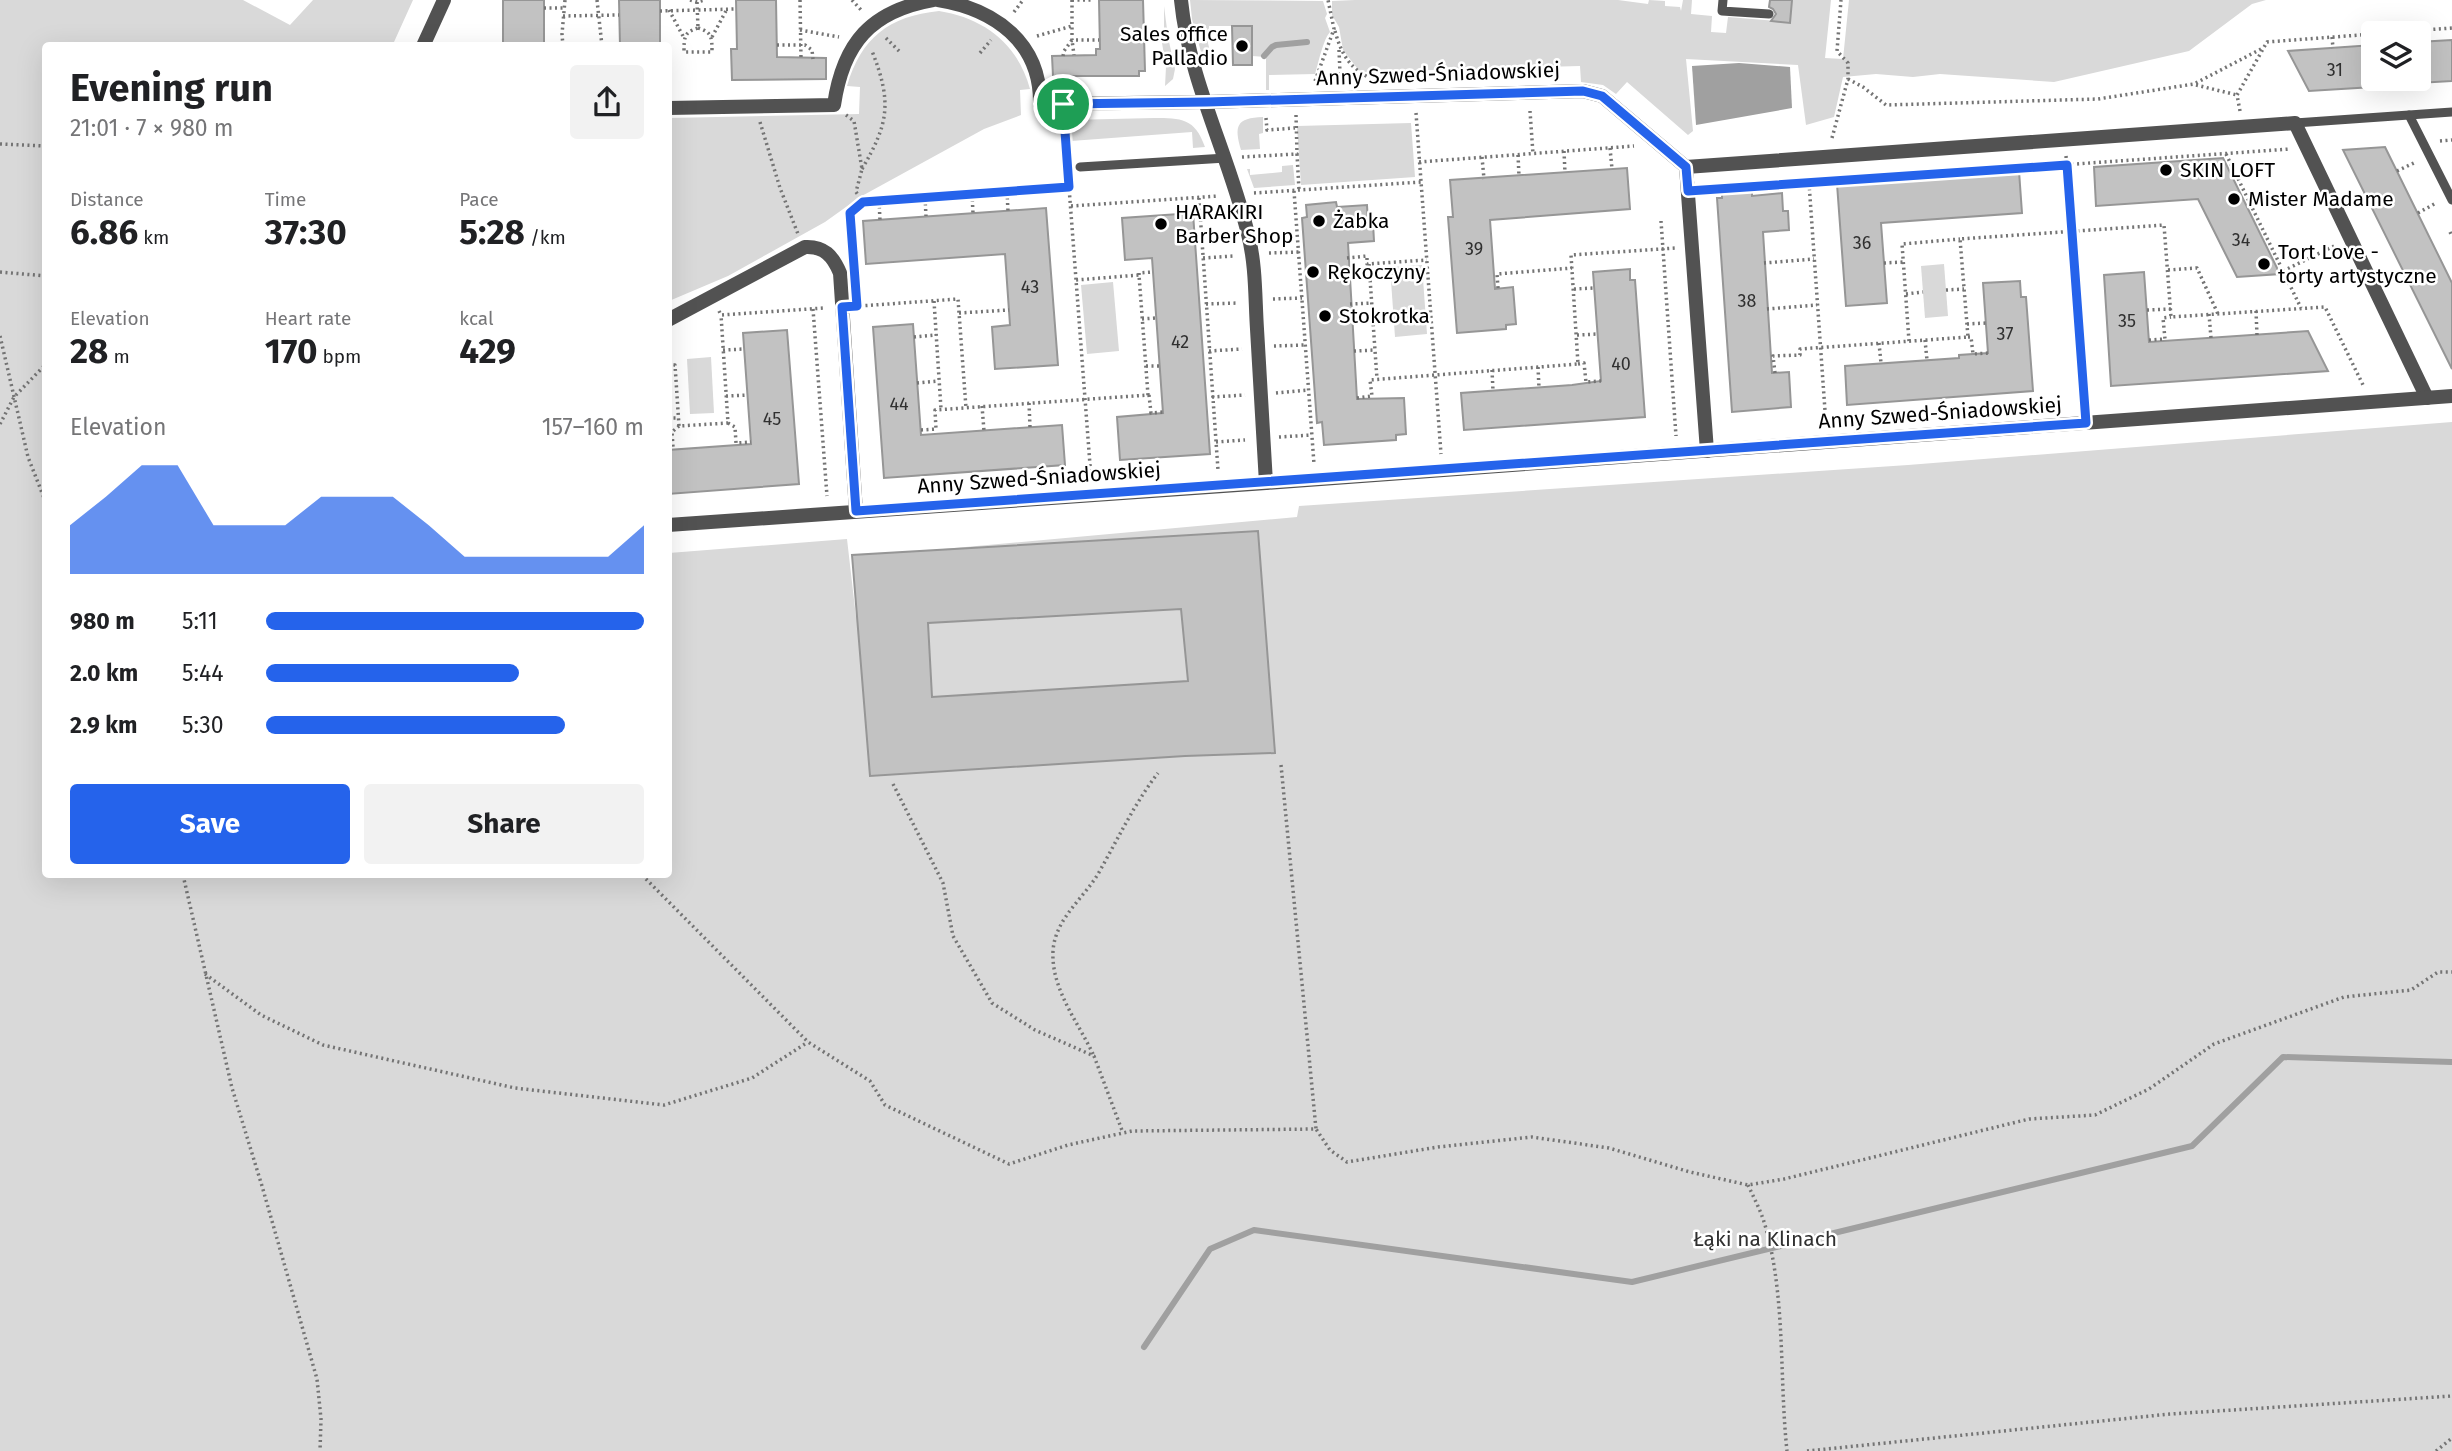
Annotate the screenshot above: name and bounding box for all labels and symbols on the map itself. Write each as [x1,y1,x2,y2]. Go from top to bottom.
place label: Sales office Palladio [1120,21,1228,71]
marker: Sales office Palladio [1234,38,1250,54]
street label: Anny Szwed-Śniadowskiej [1315,57,1561,91]
house number: 31 [2327,59,2343,81]
pin [1033,74,1093,134]
place label: SKIN LOFT [2180,157,2275,183]
marker: SKIN LOFT [2158,162,2174,178]
place label: Mister Madame [2248,186,2394,212]
marker: Mister Madame [2226,191,2242,207]
place label: HARAKIRI Barber Shop [1175,199,1293,249]
place label: Żabka [1333,208,1389,234]
marker: Żabka [1311,213,1327,229]
marker: HARAKIRI Barber Shop [1153,216,1169,232]
house number: 34 [2232,229,2251,251]
house number: 36 [1853,232,1871,254]
house number: 39 [1465,238,1483,260]
place label: Tort Love - torty artystyczne [2278,239,2437,289]
marker: Tort Love - torty artystyczne [2256,256,2272,272]
place label: Rękoczyny [1327,259,1426,285]
marker: Rękoczyny [1305,264,1321,280]
house number: 43 [1021,276,1039,298]
house number: 38 [1738,290,1757,312]
place label: Stokrotka [1339,303,1430,329]
marker: Stokrotka [1317,308,1333,324]
house number: 35 [2118,310,2136,332]
house number: 37 [1997,323,2013,345]
house number: 42 [1171,331,1189,353]
house number: 40 [1611,353,1631,375]
street label: Anny Szwed-Śniadowskiej [1817,392,2063,434]
house number: 44 [889,393,909,415]
house number: 45 [763,408,781,430]
street label: Anny Szwed-Śniadowskiej [916,457,1162,499]
park label: Łąki na Klinach [1693,1226,1837,1252]

